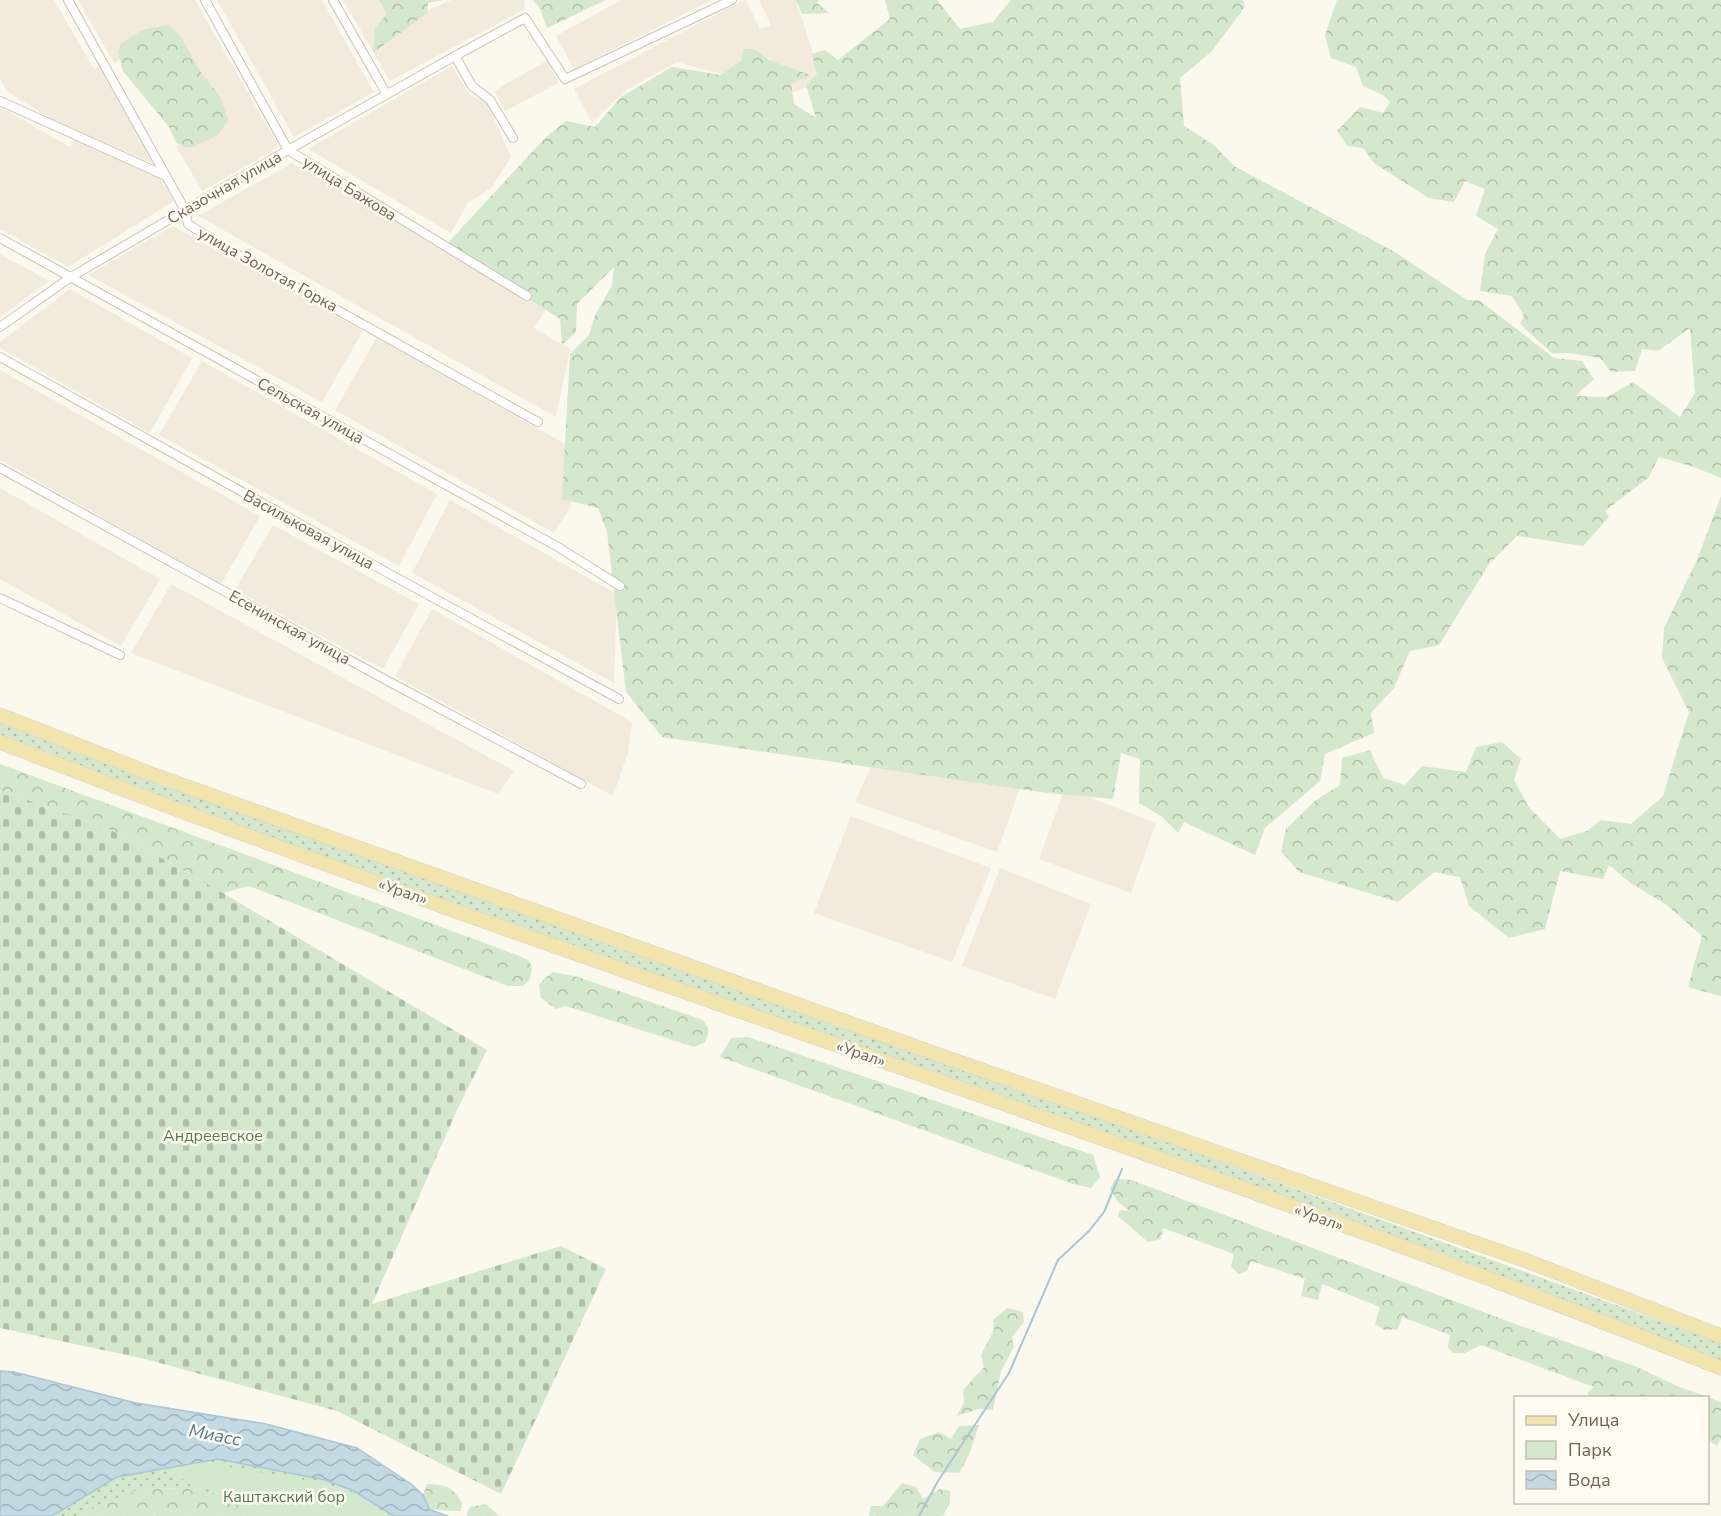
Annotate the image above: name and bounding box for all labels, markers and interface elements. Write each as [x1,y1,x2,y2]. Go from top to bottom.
street label: Сказочная улица [163,146,286,230]
street label: улица Бажова [298,151,401,227]
street label: улица Золотая Горка [194,222,341,318]
street label: Сельская улица [253,372,368,449]
street label: Васильковая улица [239,485,378,575]
street label: Есенинская улица [225,585,354,670]
street label: «Урал» [375,873,430,911]
street label: «Урал» [833,1035,888,1073]
park label: Андреевское [163,1125,263,1147]
street label: «Урал» [1291,1199,1346,1237]
legend [1514,1396,1709,1504]
text: Улица [1567,1408,1619,1432]
water label: Миасс [187,1418,244,1452]
text: Парк [1568,1438,1612,1462]
text: Вода [1568,1468,1611,1492]
park label: Каштакский бор [223,1486,345,1508]

